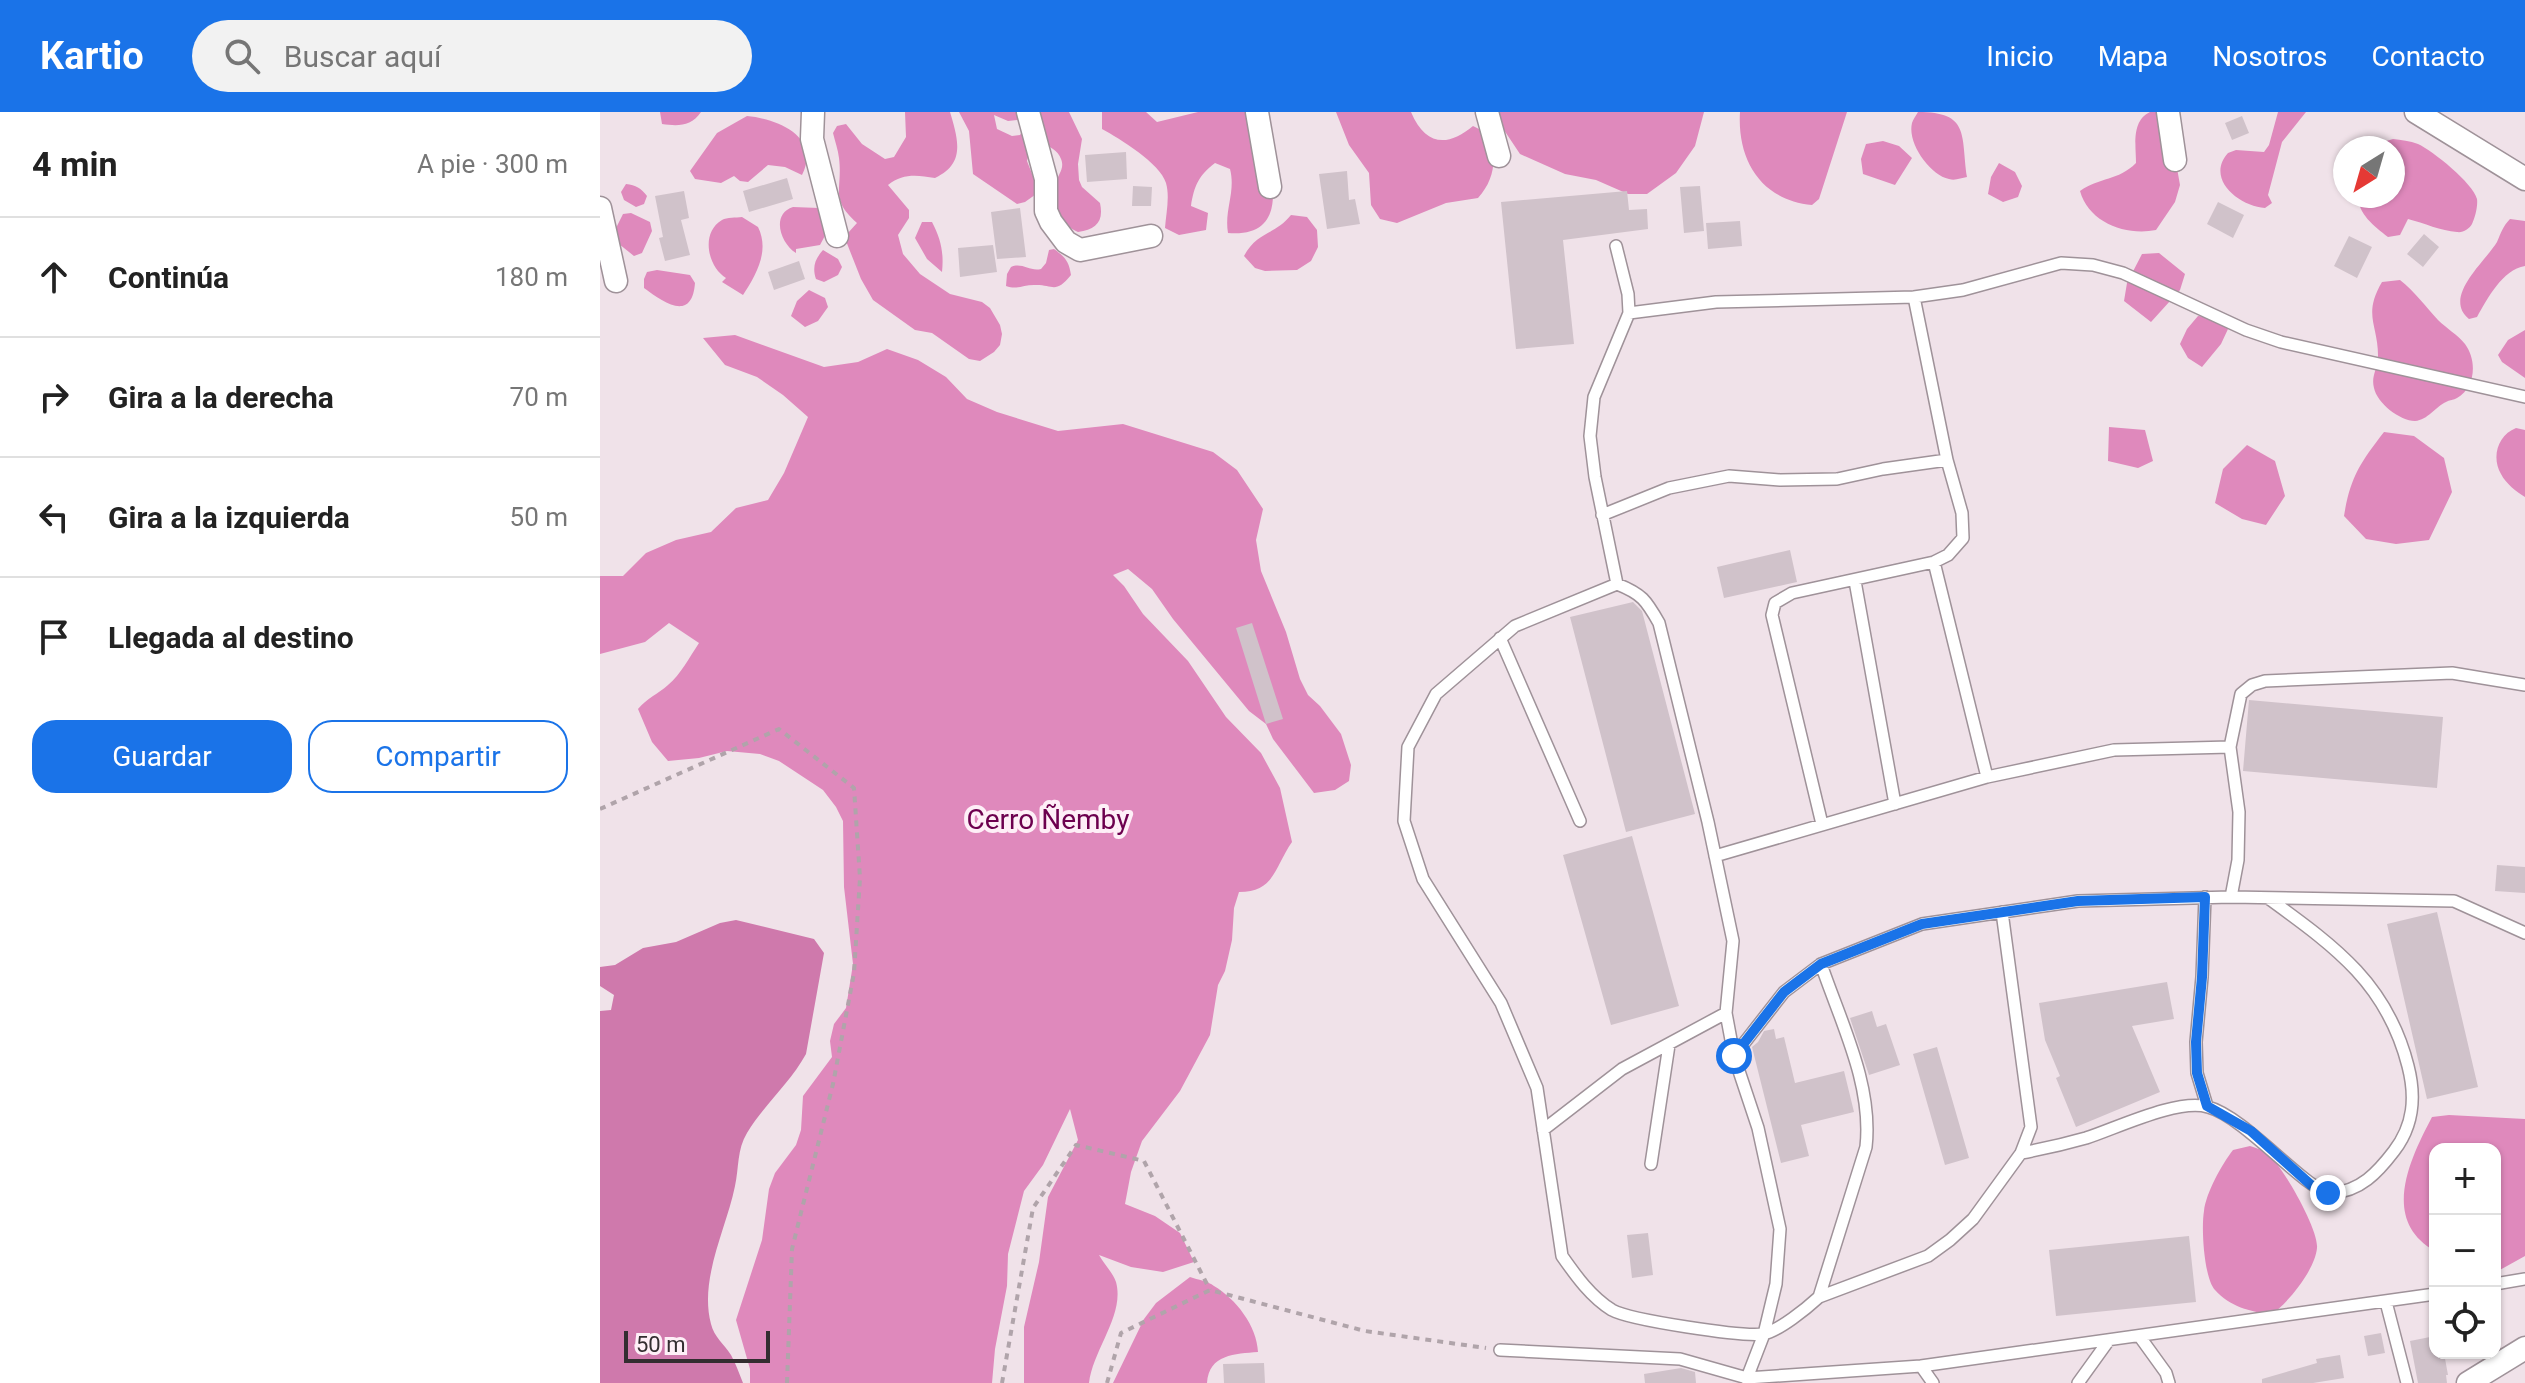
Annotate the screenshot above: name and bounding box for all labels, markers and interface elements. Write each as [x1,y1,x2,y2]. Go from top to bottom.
search box [192,20,752,92]
text: Kartio [40,34,144,78]
icon: search [220,34,264,78]
text: Buscar aquí [284,39,441,74]
text: Inicio [1986,40,2054,73]
text: Mapa [2098,40,2168,73]
text: Nosotros [2212,40,2327,73]
text: Contacto [2371,40,2485,73]
north arrow [2333,136,2405,208]
text: 4 min [32,144,117,184]
text: A pie · 300 m [417,149,568,179]
icon: ahead [32,255,76,299]
text: Continúa [108,260,229,295]
text: 180 m [495,262,568,292]
icon: right [32,375,76,419]
text: Gira a la derecha [108,380,334,415]
text: 70 m [510,382,568,412]
icon: left [32,495,76,539]
text: Gira a la izquierda [108,500,350,535]
text: 50 m [510,502,568,532]
icon: arrive [32,615,76,659]
text: Llegada al destino [108,620,354,655]
button: Guardar [32,720,292,793]
button: Compartir [308,720,568,793]
park label: Cerro Ñemby [967,803,1129,836]
route start [1716,1038,1752,1074]
map controls [2429,1143,2501,1359]
button: + [2429,1143,2501,1215]
route end [2310,1175,2346,1211]
button: − [2429,1215,2501,1287]
button: locate [2429,1287,2501,1359]
scale bar [624,1327,770,1363]
text: 50 m [636,1332,685,1357]

